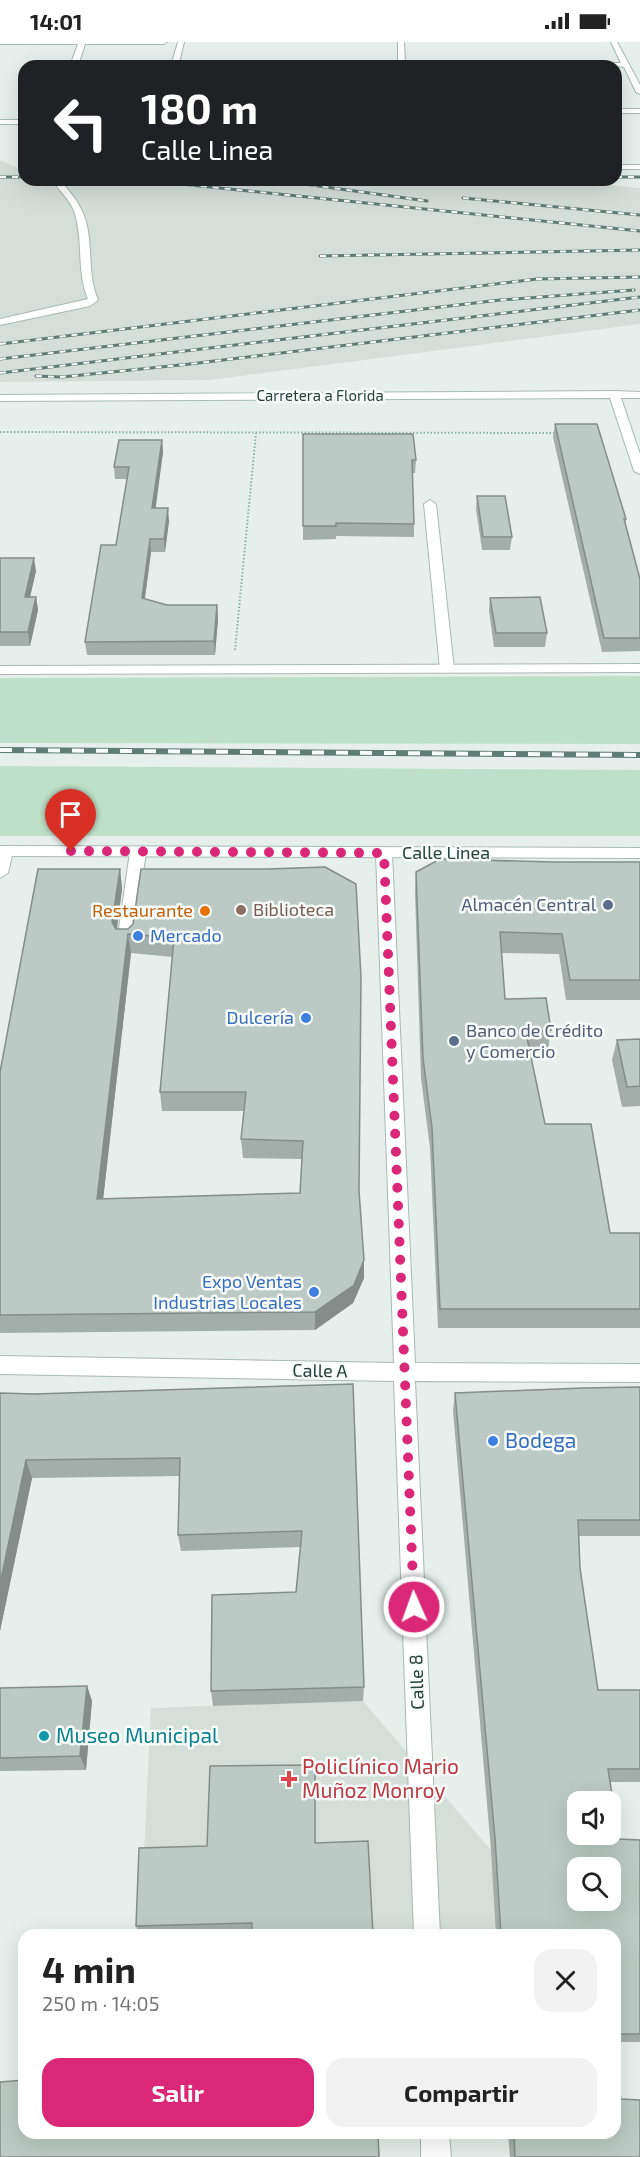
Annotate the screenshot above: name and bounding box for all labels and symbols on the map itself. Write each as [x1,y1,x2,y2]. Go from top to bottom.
street label: Carretera a Florida [256,386,384,404]
pin [45,789,96,851]
street label: Calle Linea [402,841,490,863]
place label: Almacén Central [461,893,597,915]
place label: Biblioteca [253,898,334,920]
marker: Almacén Central [601,898,615,912]
place label: Restaurante [92,899,193,921]
marker: Biblioteca [234,903,248,917]
marker: Restaurante [198,904,212,918]
place label: Mercado [150,924,222,946]
marker: Mercado [131,929,145,943]
place label: Dulcería [227,1006,294,1028]
marker: Dulcería [299,1011,313,1025]
place label: Banco de Crédito y Comercio [466,1019,603,1062]
marker: Banco de Crédito y Comercio [447,1034,461,1048]
place label: Expo Ventas Industrias Locales [153,1270,302,1313]
marker: Expo Ventas Industrias Locales [307,1285,321,1299]
street label: Calle A [292,1359,349,1381]
place label: Bodega [505,1427,576,1452]
marker: Bodega [486,1434,500,1448]
position arrow [382,1575,446,1639]
street label: Calle 8 [404,1654,428,1710]
place label: Museo Municipal [56,1722,219,1747]
marker: Museo Municipal [37,1729,51,1743]
place label: Policlínico Mario Muñoz Monroy [302,1753,459,1802]
marker: Policlínico Mario Muñoz Monroy [280,1770,298,1788]

